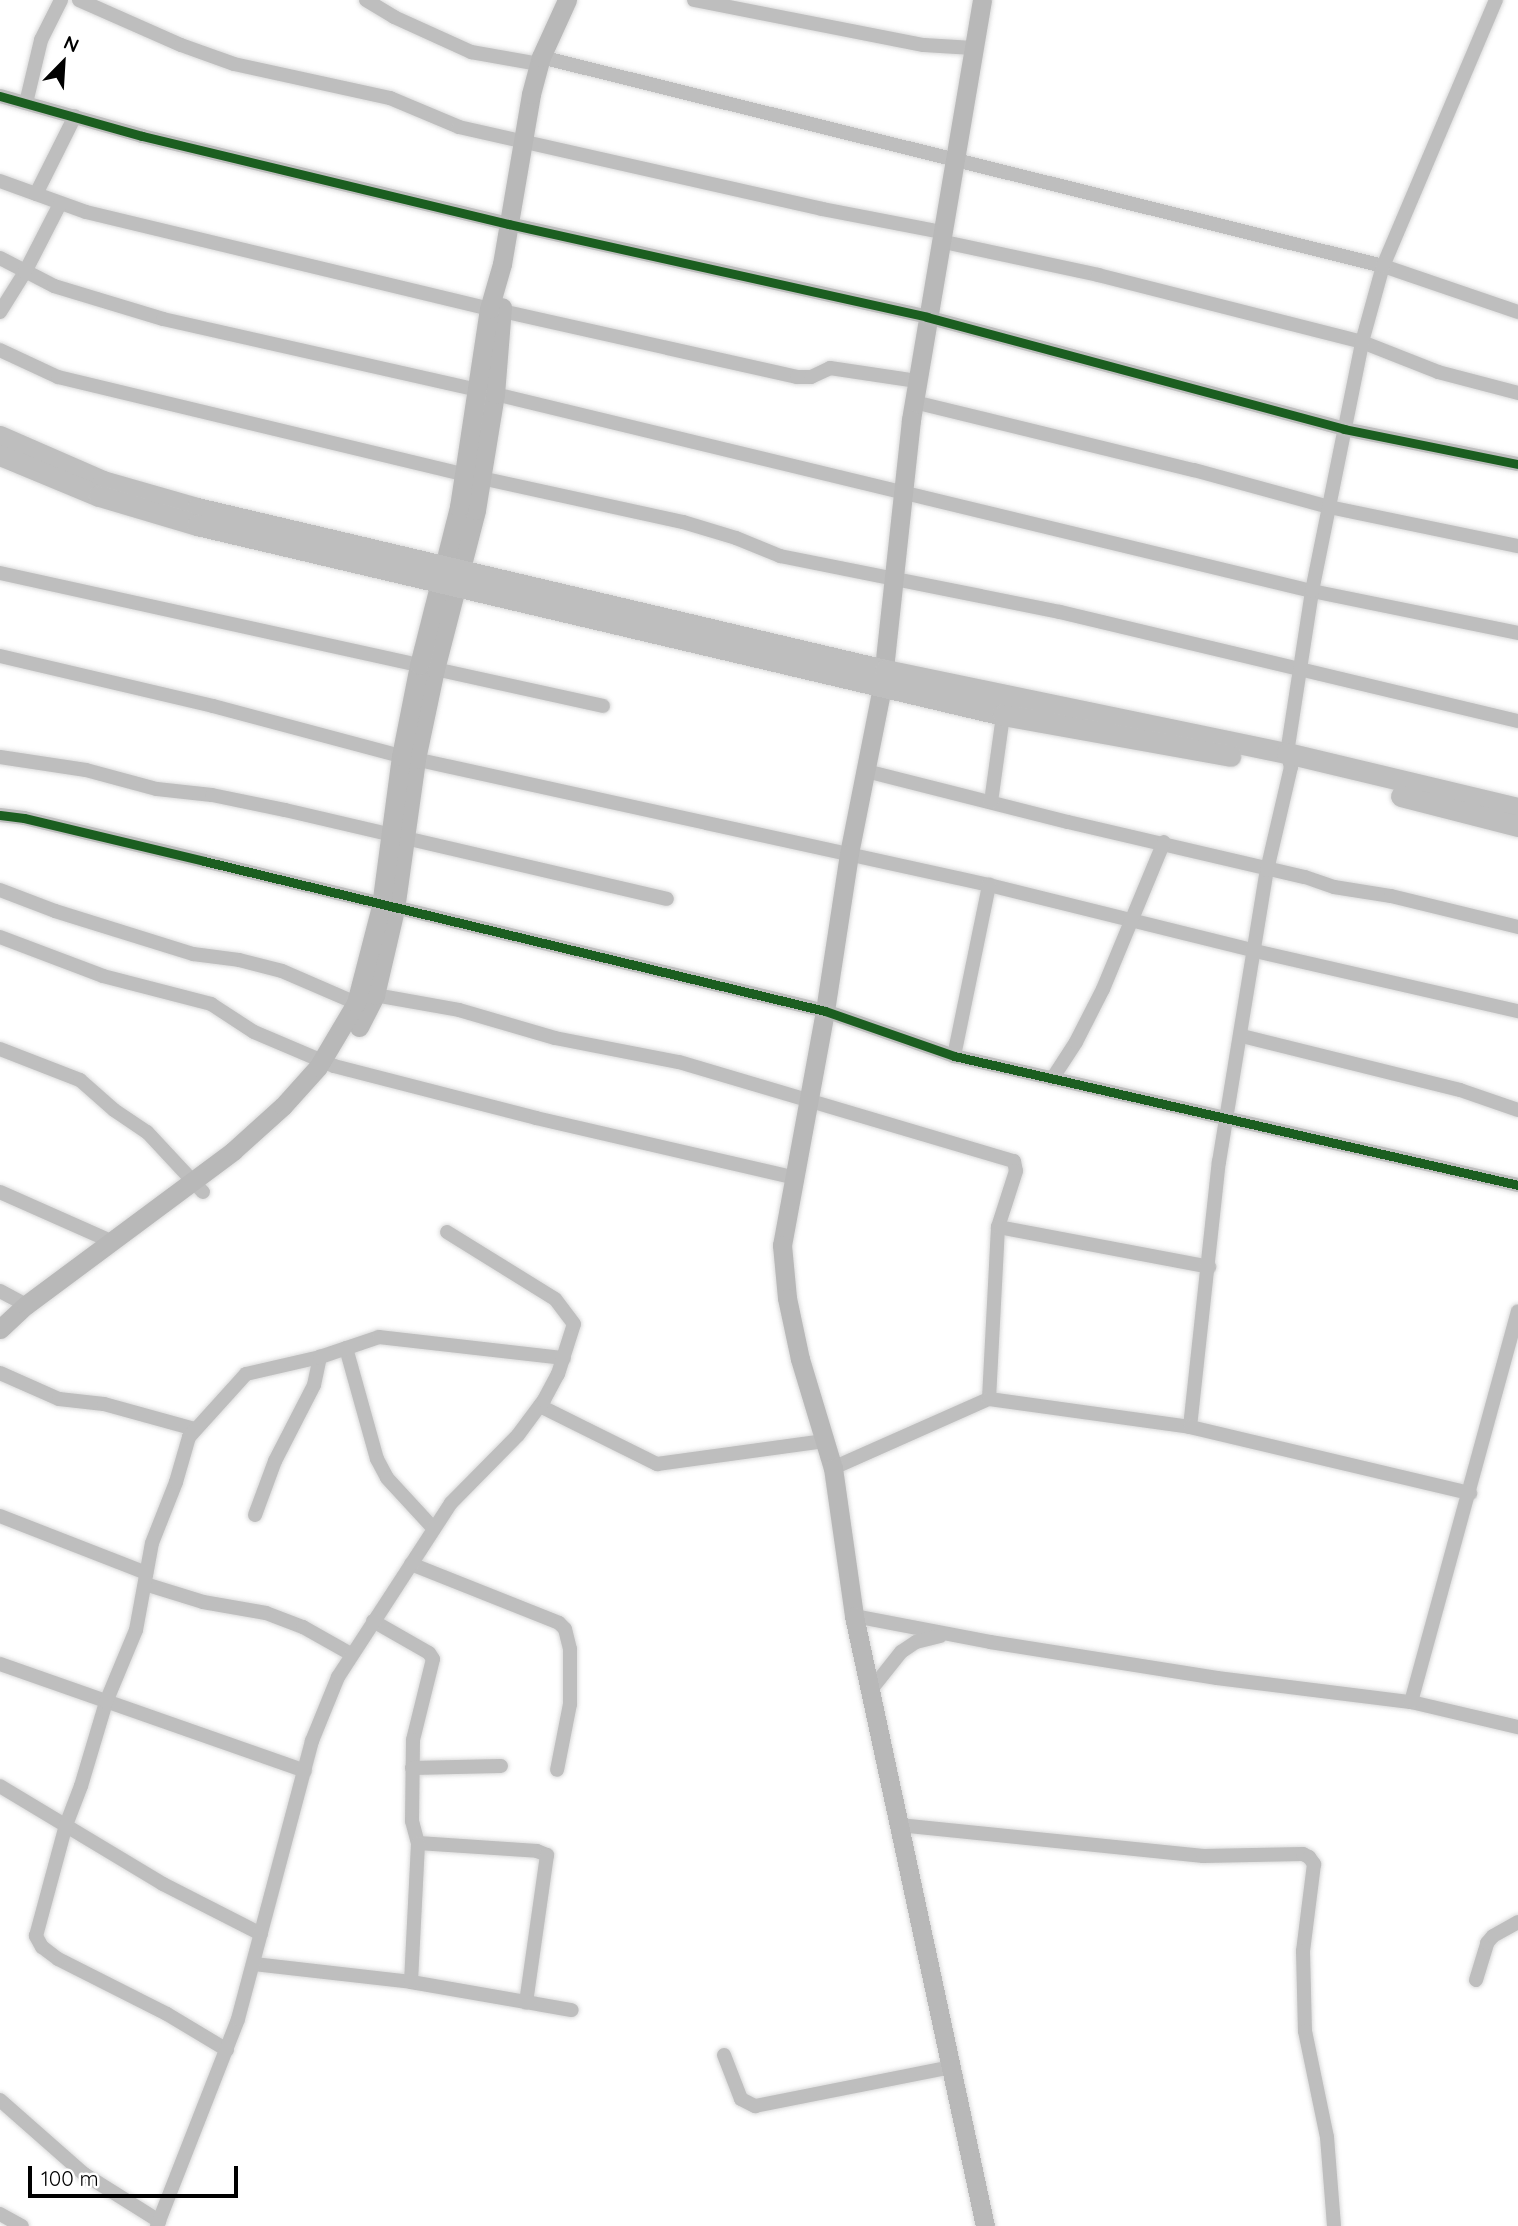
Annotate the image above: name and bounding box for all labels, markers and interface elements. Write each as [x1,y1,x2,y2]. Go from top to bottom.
north arrow [28,28,98,98]
text: N [60,30,83,58]
scale bar [32,2152,242,2196]
text: 100 m [41,2165,99,2191]

